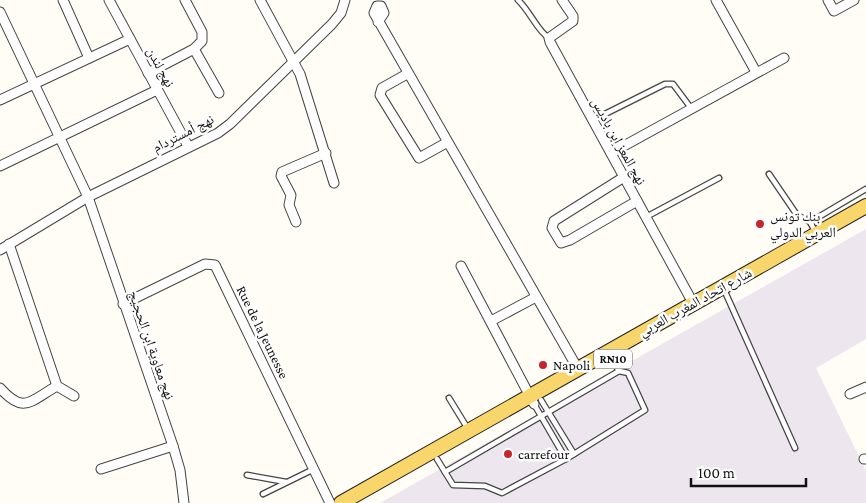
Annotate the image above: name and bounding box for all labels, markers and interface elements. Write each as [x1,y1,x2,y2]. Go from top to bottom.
street label: نهج لندن [142,44,178,91]
street label: نهج المعز ابن باديس [587,94,650,189]
street label: نهج أمستردام [150,111,217,157]
place label: بنك تونس العربي الدولي [770,208,836,244]
marker: بنك تونس العربي الدولي [754,218,766,230]
street label: شارع اتحاد المغرب العربي [636,264,756,343]
street label: Rue de la Jeunesse [234,283,292,381]
street label: نهج معاوية ابن الحجيج [124,288,178,403]
road number: RN10 [594,349,632,368]
place label: Napoli [553,357,591,373]
marker: Napoli [537,359,549,371]
place label: carrefour [518,446,570,462]
marker: carrefour [502,448,514,460]
scale bar [691,456,806,488]
text: 100 m [698,465,735,481]

